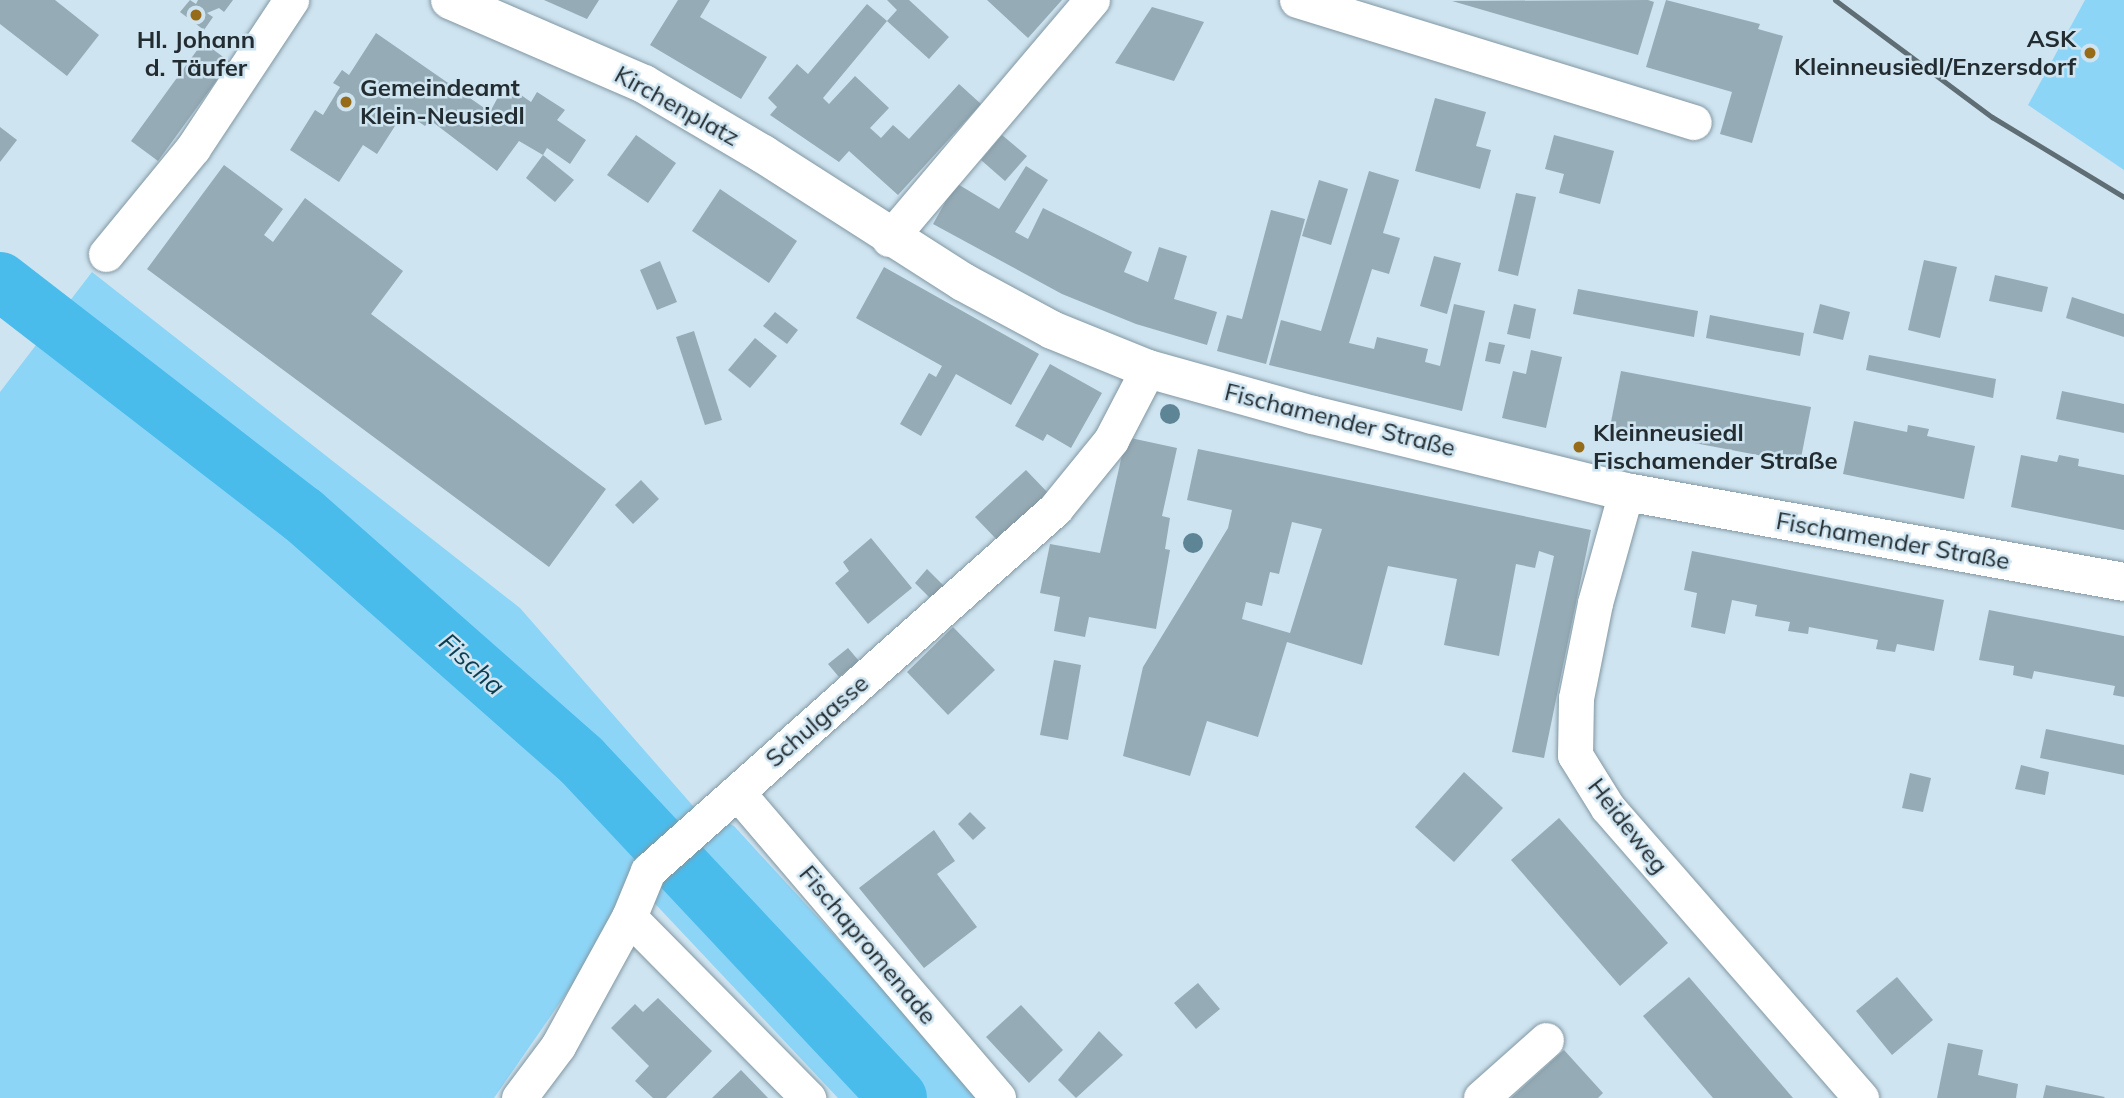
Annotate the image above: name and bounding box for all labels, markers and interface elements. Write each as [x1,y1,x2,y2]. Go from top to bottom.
marker: Hl. Johann d. Täufer [188,7,204,23]
place label: ASK Kleinneusiedl/Enzersdorf [1794,25,2076,81]
place label: Hl. Johann d. Täufer [137,26,255,82]
marker: ASK Kleinneusiedl/Enzersdorf [2082,45,2098,61]
street label: Kirchenplatz [610,60,744,152]
place label: Gemeindeamt Klein-Neusiedl [360,74,525,130]
marker: Gemeindeamt Klein-Neusiedl [338,94,354,110]
street label: Fischamender Straße [1222,377,1458,463]
place label: Kleinneusiedl Fischamender Straße [1593,419,1838,475]
marker: Kleinneusiedl Fischamender Straße [1571,439,1587,455]
street label: Fischamender Straße [1774,506,2012,576]
water label: Fischa [433,627,511,701]
street label: Schulgasse [760,669,874,773]
street label: Heideweg [1582,773,1674,879]
street label: Fischapromenade [793,860,943,1030]

